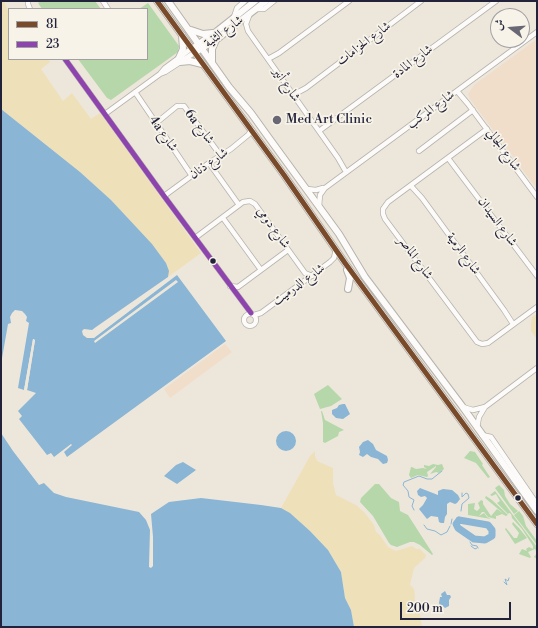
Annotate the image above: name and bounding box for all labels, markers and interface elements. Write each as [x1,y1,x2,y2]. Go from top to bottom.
legend [8,8,148,60]
north arrow [490,8,530,48]
street label: شارع الثنية [201,13,247,51]
text: 81 [46,17,58,32]
text: ش [491,18,508,32]
street label: شارع الحزامات [334,19,394,69]
text: 23 [46,37,59,52]
street label: شارع المادة [390,42,436,82]
street label: شارع أنير [269,65,303,105]
street label: شارع المركب [404,87,458,133]
street label: 6a شارع [181,106,217,148]
place label: Med Art Clinic [286,112,372,128]
street label: 4a شارع [145,113,181,155]
marker: Med Art Clinic [271,114,283,126]
street label: شارع الجالي [482,126,524,174]
street label: شارع ذنان [187,145,231,183]
street label: شارع السيدان [474,194,520,250]
street label: شارع دومي [253,204,293,252]
street label: شارع الرمية [443,230,483,278]
street label: شارع الماصر [394,233,436,283]
unlabelled marker [208,256,218,266]
street label: شارع الدرميت [270,261,328,309]
unlabelled marker [513,493,523,503]
scale bar [402,594,513,620]
text: 200 m [407,601,443,616]

